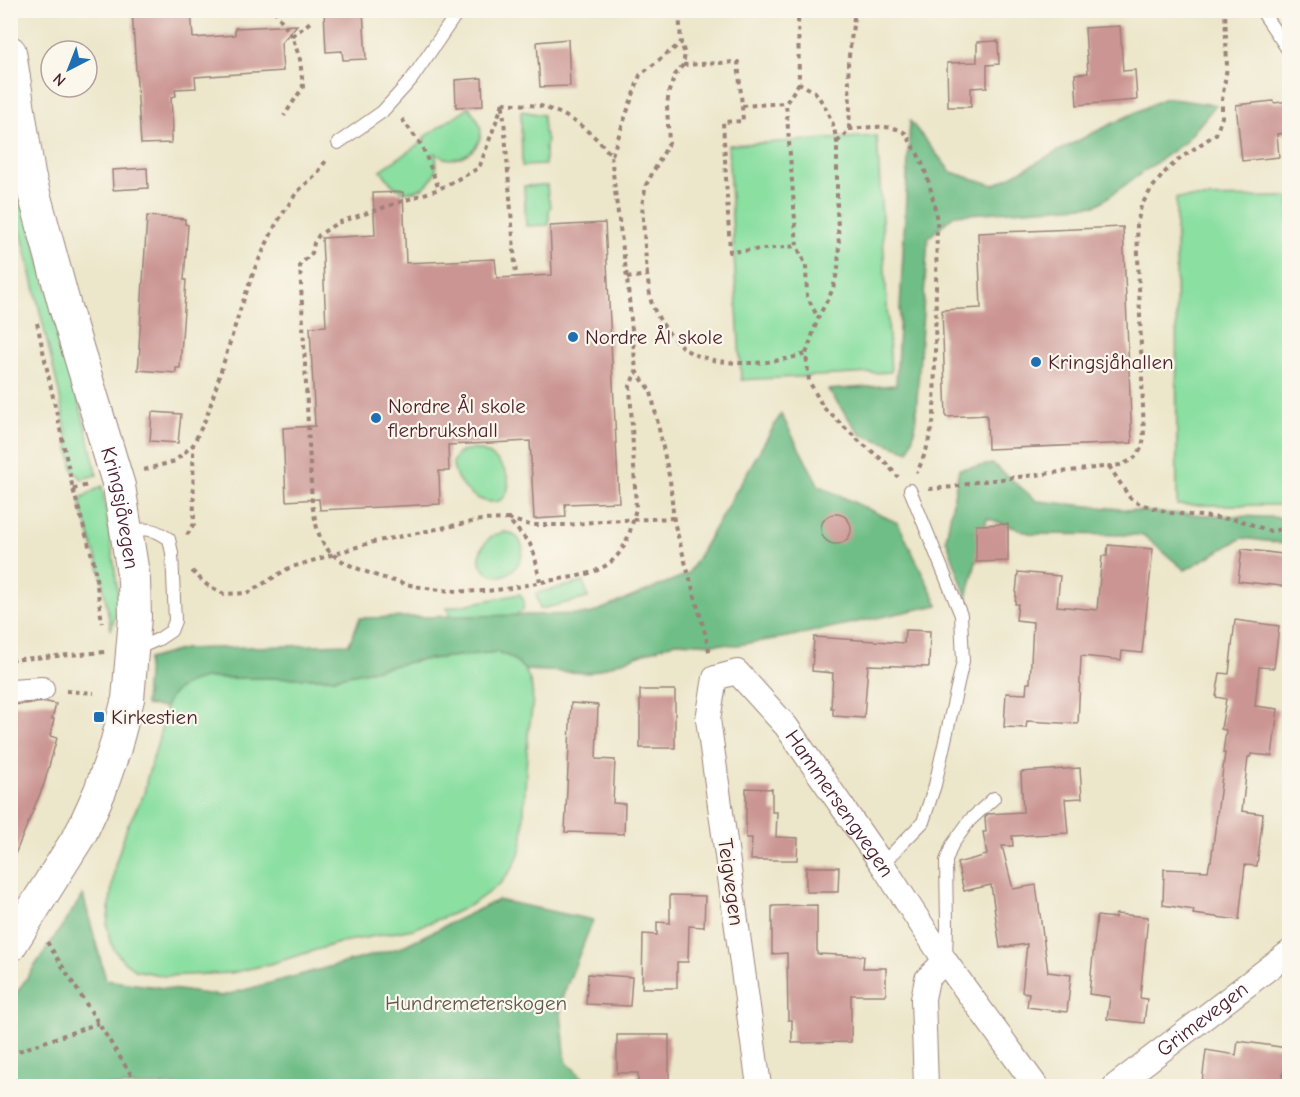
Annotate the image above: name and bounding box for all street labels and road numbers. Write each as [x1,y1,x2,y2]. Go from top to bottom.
street label: Kringsjåvegen [96,444,144,571]
street label: Hammersengvegen [780,725,899,881]
street label: Teigvegen [713,837,749,927]
street label: Grimevegen [1152,977,1253,1062]

